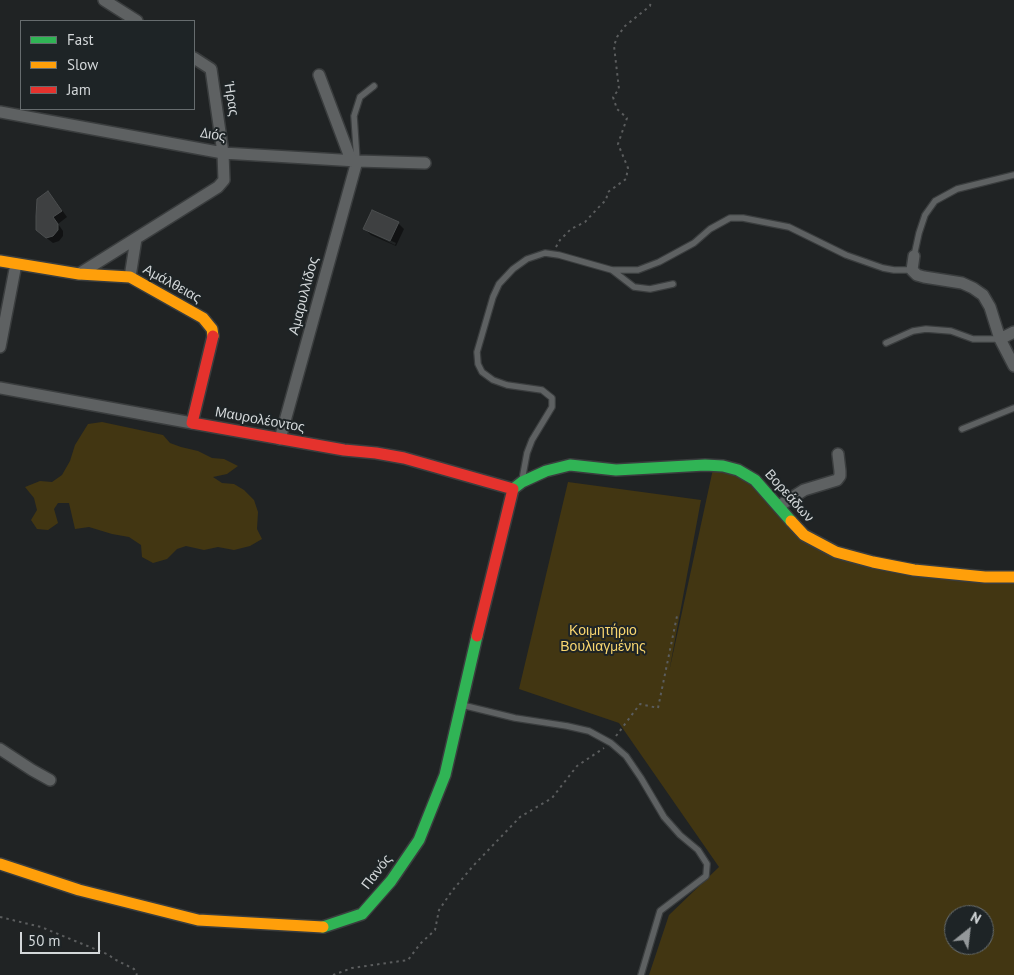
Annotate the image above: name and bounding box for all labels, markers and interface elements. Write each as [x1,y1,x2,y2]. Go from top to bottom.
legend [20,20,195,110]
text: Fast [67,30,94,49]
text: Slow [67,55,98,74]
text: Jam [67,80,91,99]
street label: Ήρας [220,81,242,117]
street label: Διός [199,125,227,145]
street label: Αμαρυλλίδος [286,255,322,337]
street label: Αμάλθειας [140,261,204,307]
street label: Μαυρολέοντος [214,404,306,436]
street label: Βορεάδων [761,466,817,526]
park label: Κοιμητήριο Βουλιαγμένης [560,623,646,656]
street label: Πανός [358,851,396,893]
north arrow [944,905,994,955]
text: N [967,908,984,928]
scale bar [22,922,102,954]
text: 50 m [28,931,61,950]

